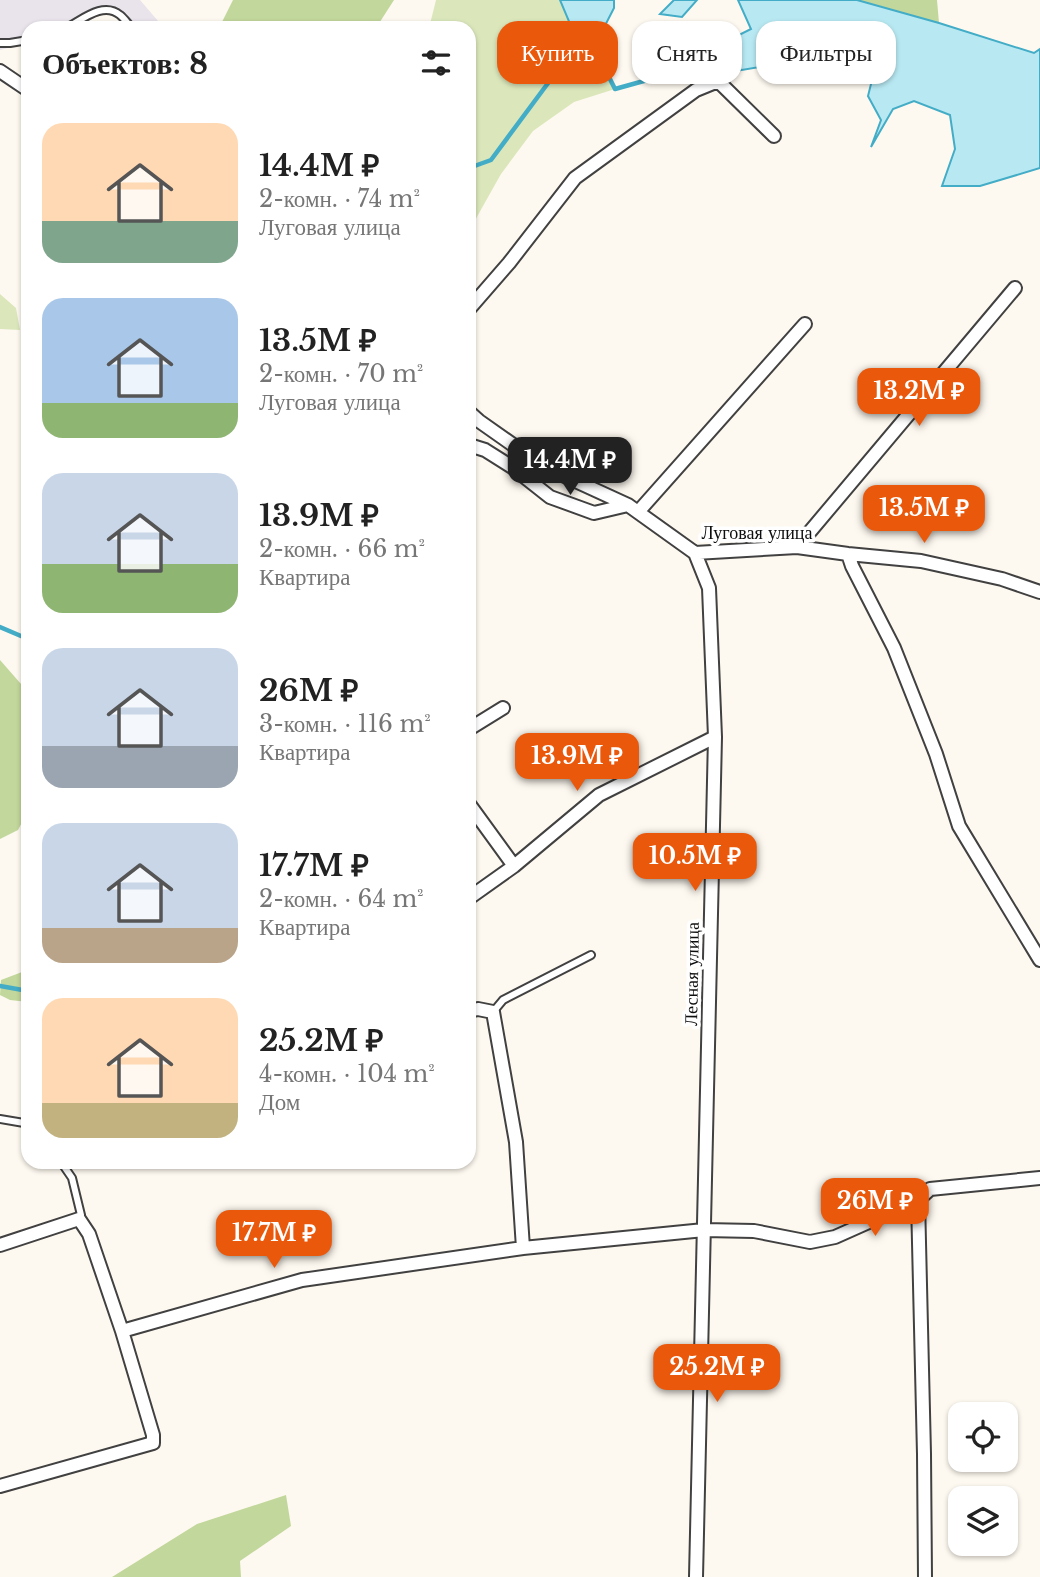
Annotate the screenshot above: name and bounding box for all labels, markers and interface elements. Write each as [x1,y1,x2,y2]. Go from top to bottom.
chip: Купить [497,21,618,84]
chip: Снять [632,21,742,84]
chip: Фильтры [756,21,896,84]
icon: filters [417,44,455,82]
text: Объектов: 8 [42,45,208,82]
text: 14.4M ₽ [259,147,380,184]
icon: home [98,151,182,235]
text: 2-комн. · 74 m² [259,185,420,213]
text: Луговая улица [259,213,401,241]
text: 13.5M ₽ [259,322,377,359]
icon: home [98,326,182,410]
text: 2-комн. · 70 m² [259,360,423,388]
pin: 13.2M ₽ [854,368,984,428]
text: 13.2M ₽ [873,377,965,405]
text: Луговая улица [259,388,401,416]
pin: 14.4M ₽ [505,438,635,497]
text: 14.4M ₽ [524,446,616,474]
pin: 13.5M ₽ [859,486,989,545]
text: 13.5M ₽ [879,494,969,522]
text: 13.9M ₽ [259,497,379,534]
icon: home [98,501,182,585]
street label: Луговая улица [702,522,812,544]
text: 2-комн. · 66 m² [259,535,425,563]
text: Квартира [259,563,350,591]
text: 26M ₽ [259,672,359,709]
icon: home [98,676,182,760]
text: 3-комн. · 116 m² [259,710,431,738]
pin: 13.9M ₽ [512,734,642,793]
text: Квартира [259,738,350,766]
text: 13.9M ₽ [531,742,623,770]
pin: 10.5M ₽ [630,834,760,893]
text: 10.5M ₽ [649,842,741,870]
text: 17.7M ₽ [259,847,369,884]
icon: home [98,851,182,935]
text: 2-комн. · 64 m² [259,885,424,913]
text: Квартира [259,913,350,941]
street label: Лесная улица [680,922,704,1026]
text: 25.2M ₽ [259,1022,384,1059]
icon: home [98,1026,182,1110]
text: 4-комн. · 104 m² [259,1060,435,1088]
text: Дом [259,1088,300,1116]
pin: 26M ₽ [826,1178,924,1238]
text: 26M ₽ [837,1187,913,1215]
pin: 17.7M ₽ [209,1210,339,1270]
text: 17.7M ₽ [232,1219,316,1247]
pin: 25.2M ₽ [652,1344,782,1404]
text: 25.2M ₽ [669,1353,765,1381]
map controls [948,1402,1018,1556]
button: locate [948,1402,1018,1472]
button: layers [948,1486,1018,1556]

